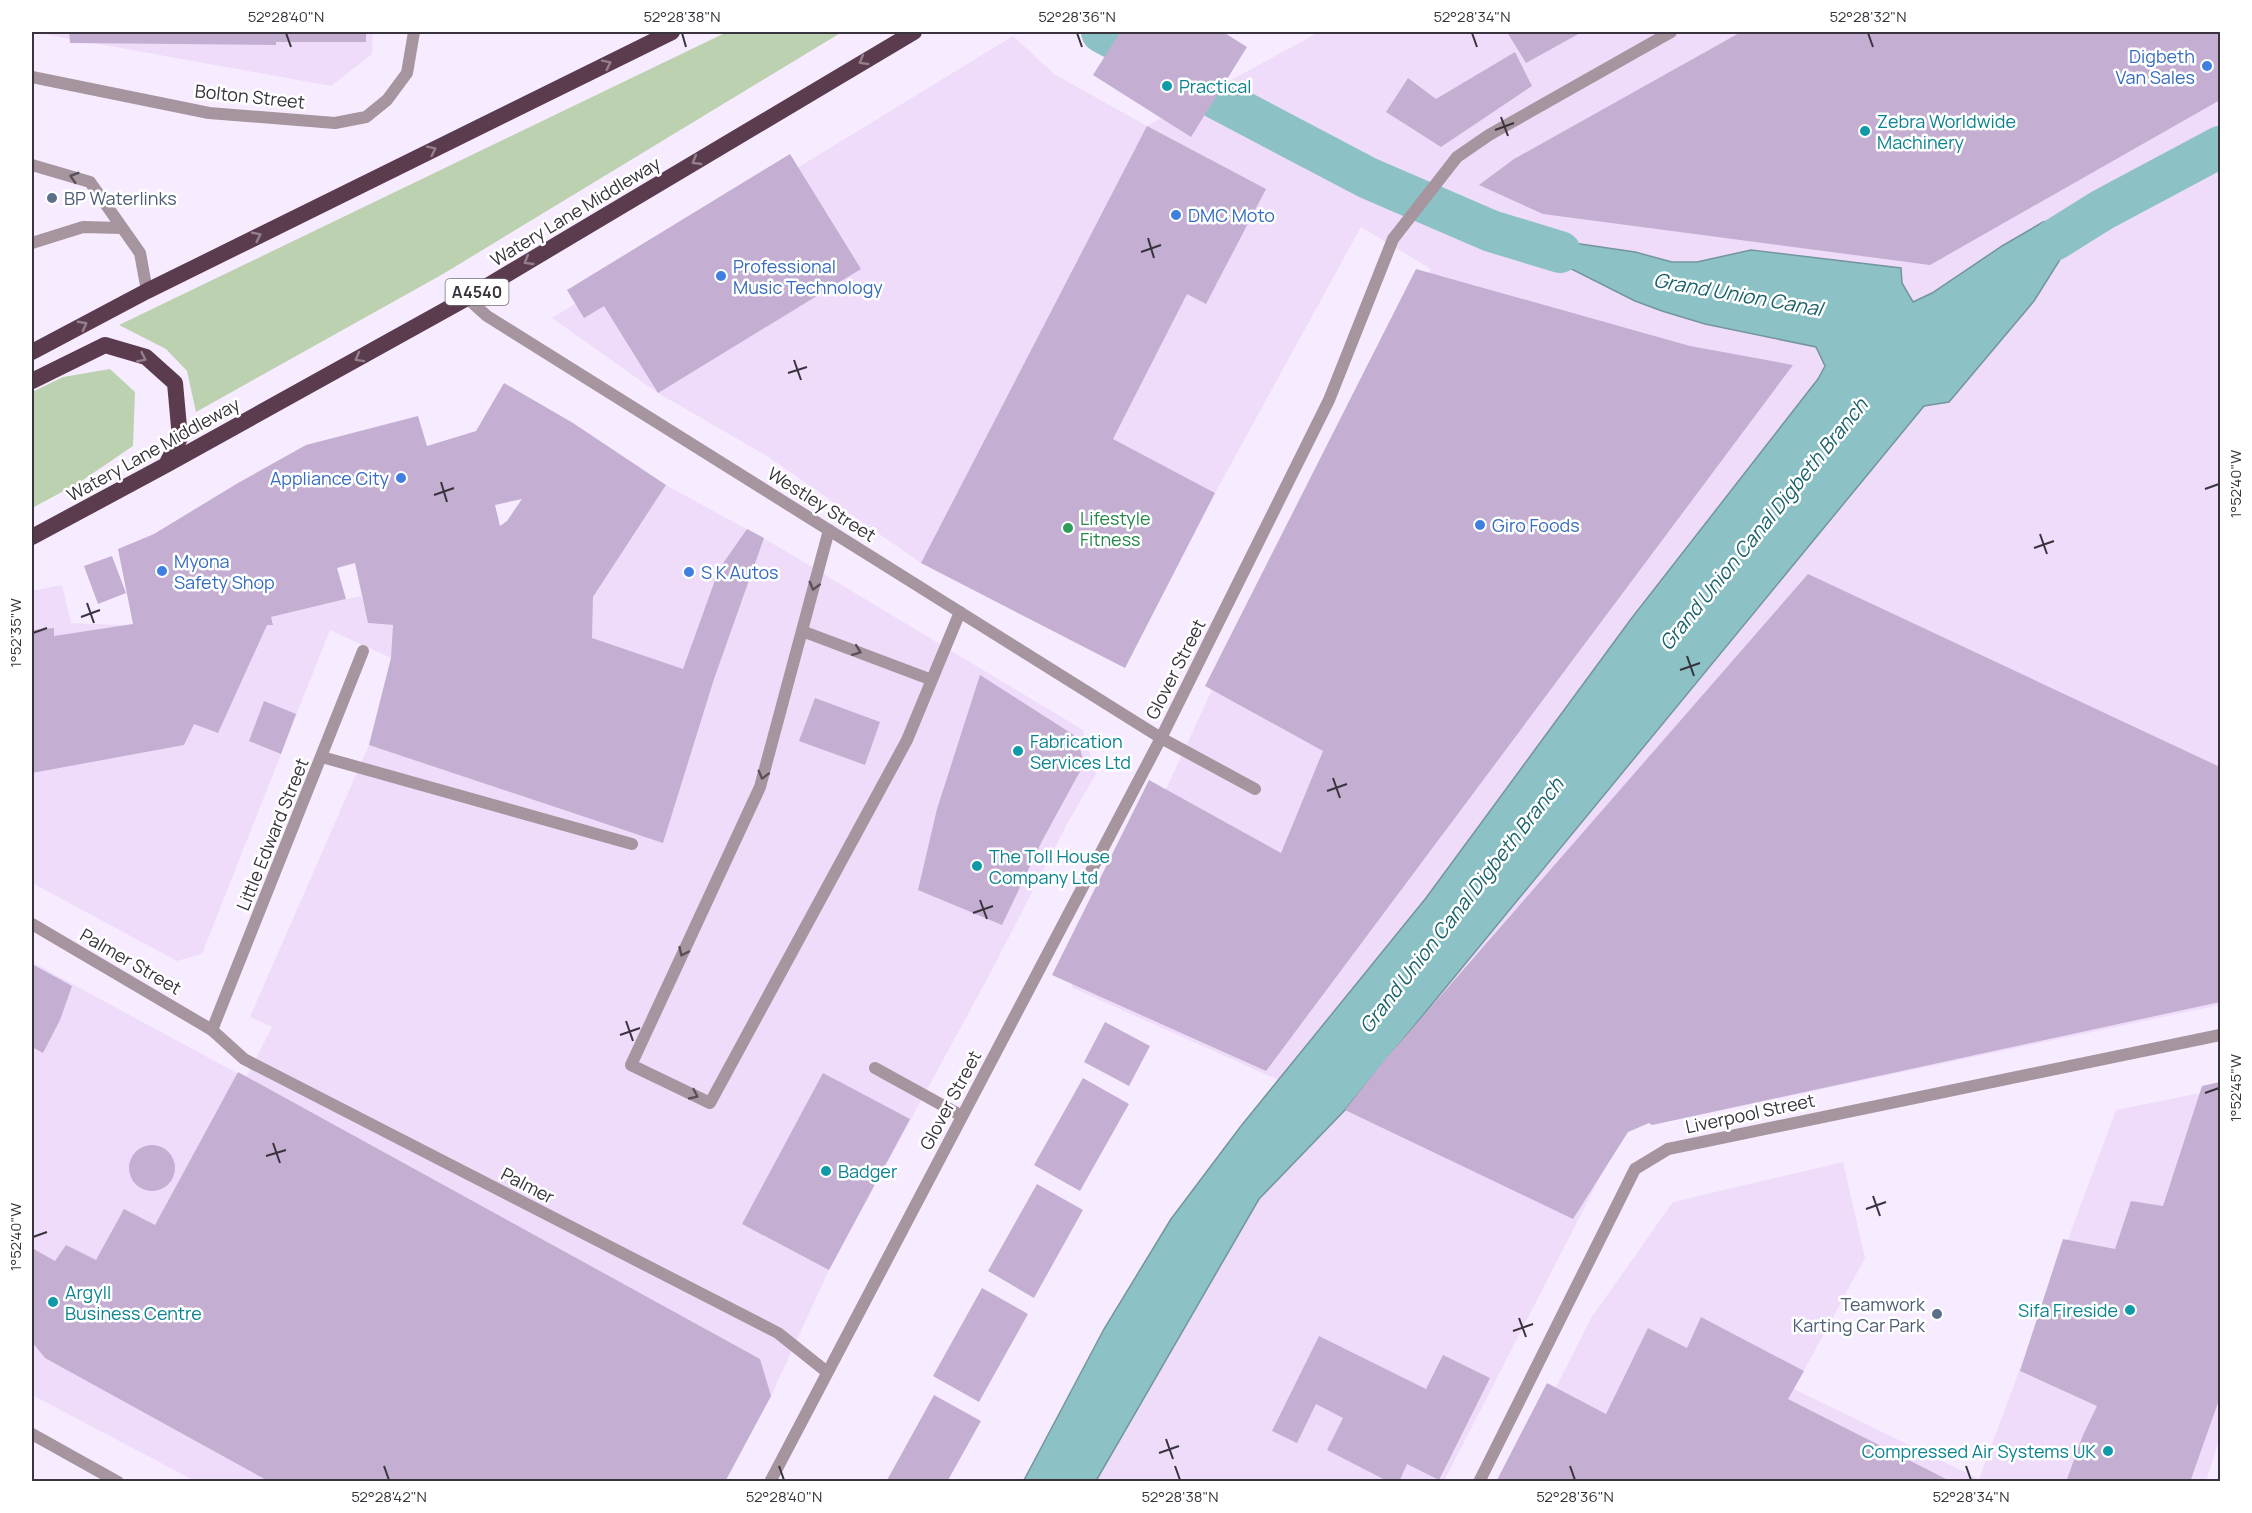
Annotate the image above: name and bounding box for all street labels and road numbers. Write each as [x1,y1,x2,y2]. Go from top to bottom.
street label: Bolton Street [194,78,306,114]
street label: Watery Lane Middleway [486,150,665,271]
road number: A4540 [446,279,508,305]
street label: Watery Lane Middleway [62,391,244,507]
street label: Westley Street [763,461,881,547]
street label: Glover Street [1139,615,1211,723]
street label: Little Edward Street [230,754,314,914]
street label: Palmer Street [76,922,186,1000]
street label: Glover Street [914,1046,986,1154]
street label: Liverpool Street [1683,1088,1817,1138]
street label: Palmer [497,1161,559,1209]

